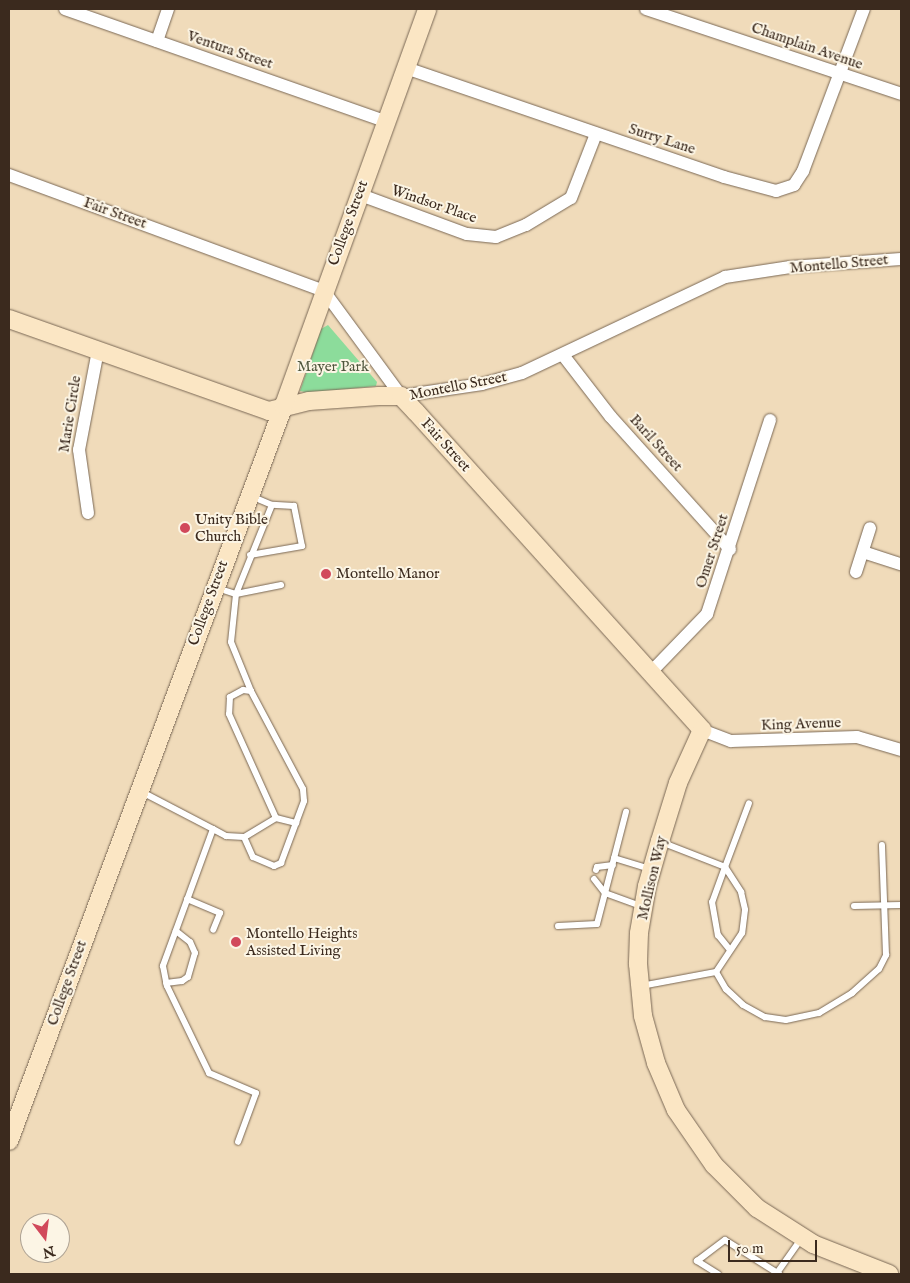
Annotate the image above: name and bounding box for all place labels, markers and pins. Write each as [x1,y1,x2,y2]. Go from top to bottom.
place label: Unity Bible Church [195,510,268,545]
marker: Unity Bible Church [179,522,191,534]
place label: Montello Manor [336,565,440,583]
marker: Montello Manor [320,568,332,580]
place label: Montello Heights Assisted Living [246,924,358,959]
marker: Montello Heights Assisted Living [230,936,242,948]

